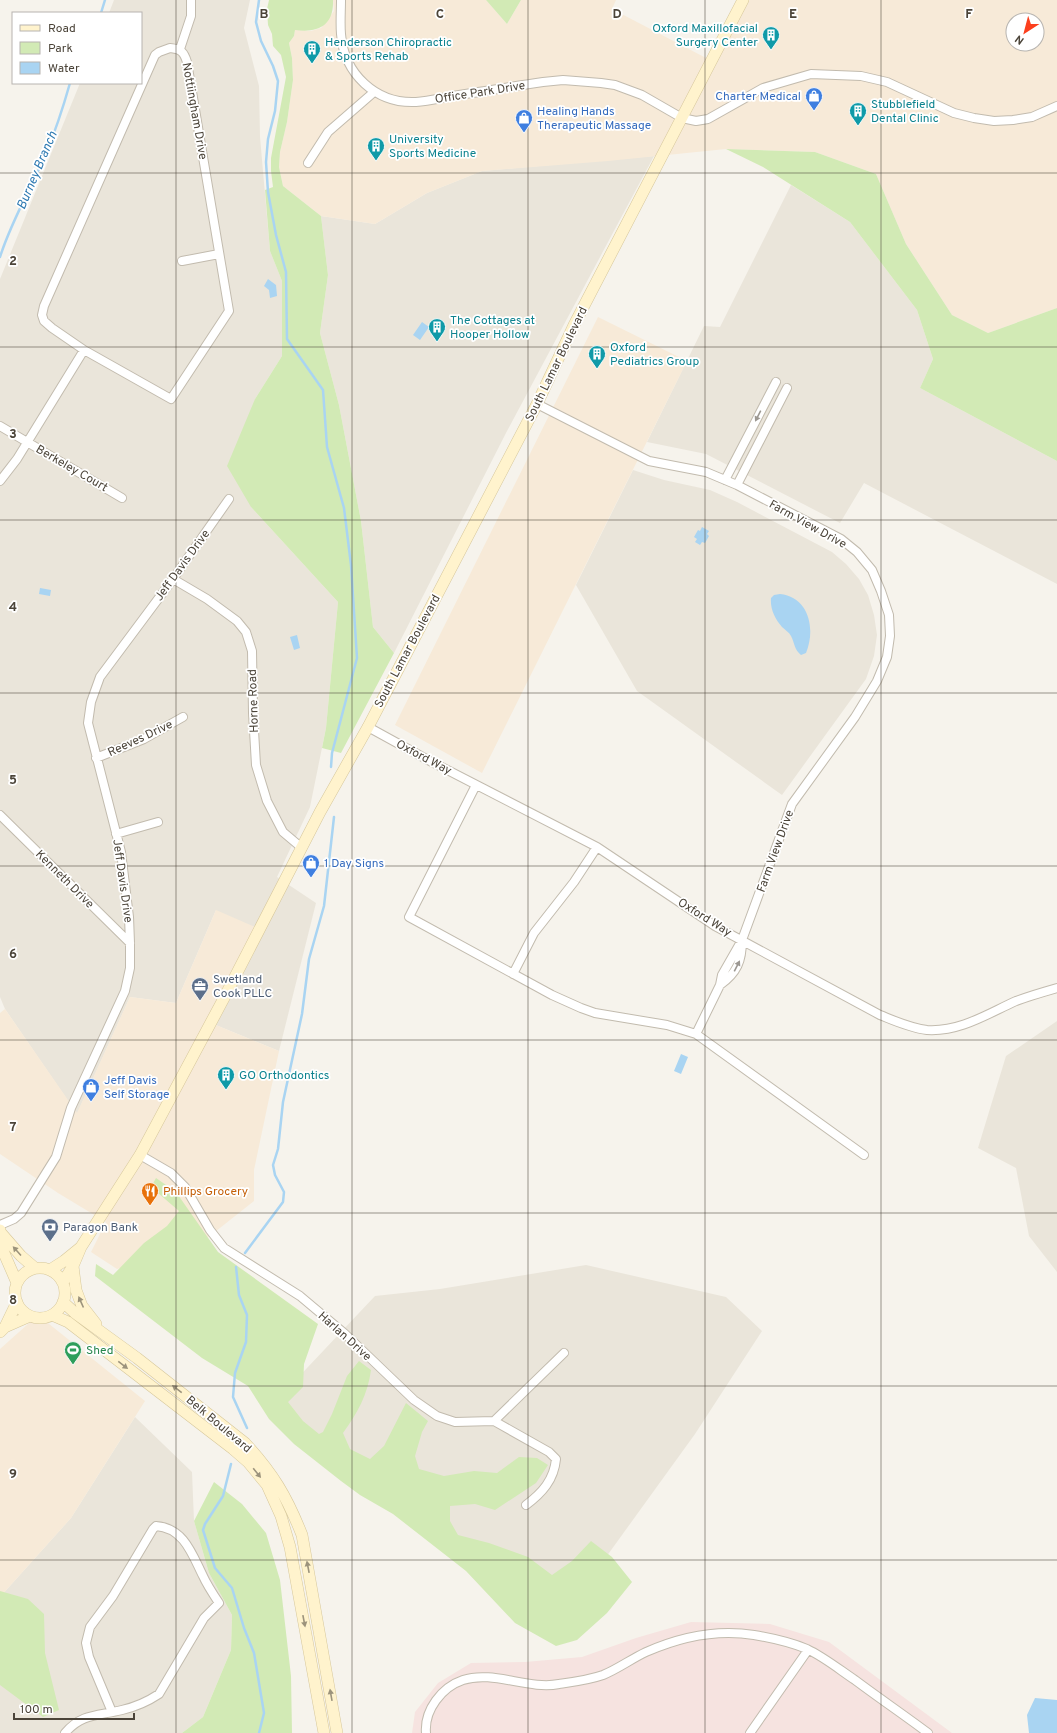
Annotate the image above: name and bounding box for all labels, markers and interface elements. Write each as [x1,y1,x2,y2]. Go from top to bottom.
text: B [260,7,269,23]
text: C [436,7,444,23]
text: D [612,7,622,23]
text: E [789,7,797,23]
text: F [965,7,973,23]
legend [12,12,142,84]
north arrow [1005,12,1045,52]
text: Road [48,21,76,37]
place label: Oxford Maxillofacial Surgery Center [652,21,758,51]
building icon: Oxford Maxillofacial Surgery Center [761,25,781,50]
text: N [1012,31,1027,47]
place label: Henderson Chiropractic & Sports Rehab [325,35,452,65]
building icon: Henderson Chiropractic & Sports Rehab [302,39,322,64]
text: Park [48,41,73,57]
text: Water [48,61,80,77]
street label: Nottiingham Drive [178,61,210,161]
street label: Office Park Drive [434,78,526,108]
shop icon: Charter Medical [804,86,824,111]
place label: Charter Medical [715,89,801,105]
place label: Stubblefield Dental Clinic [871,97,939,127]
building icon: Stubblefield Dental Clinic [848,101,868,126]
place label: Healing Hands Therapeutic Massage [537,104,651,134]
shop icon: Healing Hands Therapeutic Massage [514,108,534,133]
water label: Burney Branch [14,129,62,212]
place label: University Sports Medicine [389,132,476,162]
building icon: University Sports Medicine [366,136,386,161]
text: 2 [9,254,17,270]
street label: South Lamar Boulevard [522,304,592,425]
place label: The Cottages at Hooper Hollow [450,313,535,343]
building icon: The Cottages at Hooper Hollow [427,317,447,342]
place label: Oxford Pediatrics Group [610,340,699,370]
building icon: Oxford Pediatrics Group [587,344,607,369]
one-way arrow [755,411,761,422]
text: 3 [9,427,17,443]
street label: Berkeley Court [32,442,111,496]
street label: Farm View Drive [766,497,849,553]
street label: Jeff Davis Drive [152,527,214,604]
street label: South Lamar Boulevard [371,592,445,711]
text: 4 [9,600,17,616]
street label: Horne Road [245,669,263,733]
street label: Reeves Drive [105,717,175,761]
street label: Oxford Way [393,737,454,779]
text: 5 [9,773,17,789]
street label: Farm View Drive [754,808,798,895]
street label: Jeff Davis Drive [108,838,136,924]
street label: Kenneth Drive [32,847,97,912]
shop icon: 1 Day Signs [301,853,321,878]
place label: 1 Day Signs [324,856,384,872]
street label: Oxford Way [674,895,735,941]
text: 6 [9,947,17,963]
one-way arrow [734,960,740,971]
place label: Swetland Cook PLLC [213,972,272,1002]
office icon: Swetland Cook PLLC [190,976,210,1001]
building icon: GO Orthodontics [216,1065,236,1090]
place label: GO Orthodontics [239,1068,329,1084]
place label: Jeff Davis Self Storage [104,1073,170,1103]
shop icon: Jeff Davis Self Storage [81,1077,101,1102]
text: 7 [10,1120,17,1136]
restaurant icon: Phillips Grocery [140,1181,160,1206]
place label: Phillips Grocery [163,1184,248,1200]
bank icon: Paragon Bank [40,1217,60,1242]
place label: Paragon Bank [63,1220,138,1236]
one-way arrow [12,1246,22,1256]
text: 8 [9,1293,17,1309]
one-way arrow [78,1297,84,1308]
street label: Harlan Drive [314,1308,374,1365]
sports icon: Shed [63,1340,83,1365]
place label: Shed [86,1343,114,1359]
one-way arrow [118,1361,129,1370]
one-way arrow [172,1385,183,1394]
street label: Belk Boulevard [182,1393,255,1457]
text: 9 [9,1467,17,1483]
one-way arrow [253,1467,261,1478]
one-way arrow [305,1560,311,1573]
one-way arrow [302,1615,308,1628]
one-way arrow [327,1689,333,1701]
scale bar [14,1695,134,1721]
text: 100 m [20,1702,53,1718]

